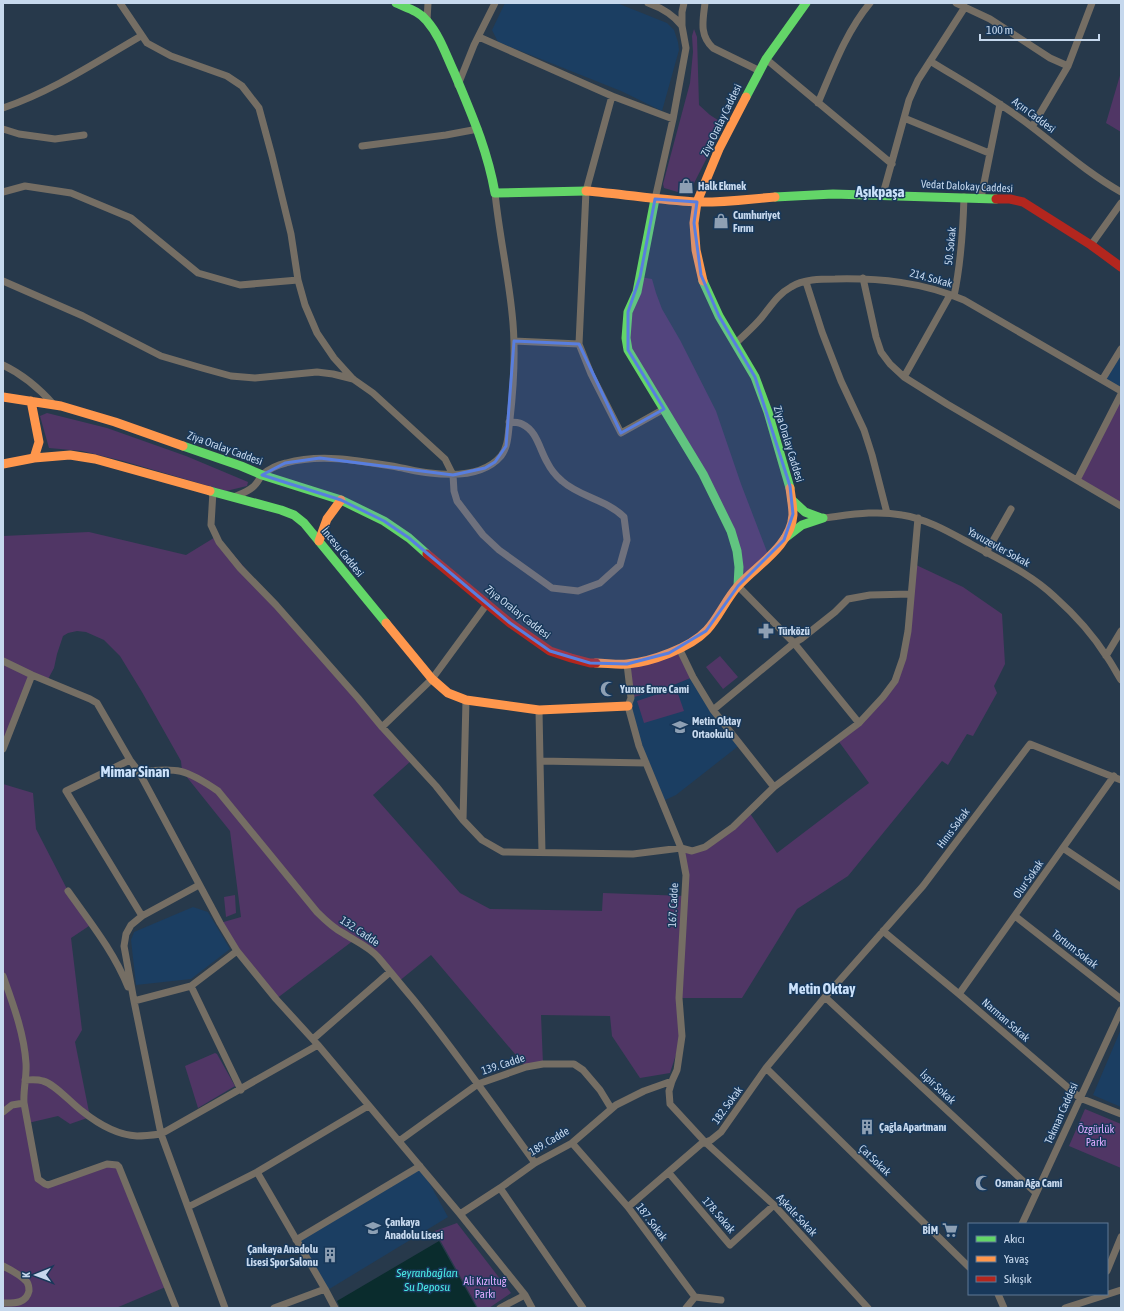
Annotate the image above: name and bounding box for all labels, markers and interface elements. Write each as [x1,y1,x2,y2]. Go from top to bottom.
scale bar [980,16,1099,42]
text: 100 m [986,23,1013,37]
street label: Ziya Oralay Caddesi [698,82,744,158]
street label: Açın Caddesi [1010,95,1058,135]
shop icon: Halk Ekmek [677,177,695,195]
street label: Vedat Dalokay Caddesi [921,178,1013,194]
place label: Halk Ekmek [698,180,746,192]
district label: Aşıkpaşa [854,183,905,200]
place label: Cumhuriyet Fırını [733,209,781,234]
shop icon: Cumhuriyet Fırını [712,212,730,230]
street label: 50. Sokak [942,226,958,266]
street label: 214. Sokak [908,267,954,289]
street label: Ziya Oralay Caddesi [772,404,806,484]
street label: Ziya Oralay Caddesi [186,429,264,467]
street label: İncesu Caddesi [320,525,366,579]
street label: Yavuzevler Sokak [966,525,1032,569]
street label: Ziya Oralay Caddesi [483,583,553,641]
pharmacy icon: Türközü [757,622,775,640]
place label: Türközü [778,625,810,637]
mosque icon: Yunus Emre Cami [599,680,617,698]
place label: Yunus Emre Cami [619,683,690,695]
place label: Metin Oktay Ortaokulu [692,715,741,740]
school or university icon: Metin Oktay Ortaokulu [671,718,689,736]
district label: Mimar Sinan [100,763,170,780]
street label: Hınıs Sokak [934,806,972,850]
street label: Olur Sokak [1010,857,1046,900]
street label: 167. Cadde [666,882,680,928]
street label: 132. Cadde [338,914,382,948]
street label: Tortum Sokak [1050,927,1100,971]
district label: Metin Oktay [789,980,856,997]
street label: Narman Sokak [980,996,1032,1044]
street label: 139. Cadde [480,1051,526,1077]
street label: İspir Sokak [918,1068,958,1106]
street label: Tekman Caddesi [1042,1081,1080,1145]
street label: 182. Sokak [709,1084,745,1126]
building icon: Çağla Apartmanı [858,1118,876,1136]
place label: Çağla Apartmanı [879,1121,947,1133]
park label: Özgürlük Parkı [1078,1123,1115,1148]
street label: 189. Cadde [527,1124,571,1158]
street label: Çat Sokak [857,1142,893,1178]
mosque icon: Osman Ağa Cami [974,1174,992,1192]
place label: Osman Ağa Cami [995,1177,1063,1189]
street label: Aşkale Sokak [774,1191,820,1239]
street label: 178. Sokak [700,1195,738,1235]
street label: 187. Sokak [634,1201,670,1243]
place label: Çankaya Anadolu Lisesi [384,1216,444,1241]
school or university icon: Çankaya Anadolu Lisesi [364,1219,382,1237]
supermarket icon: BİM [941,1221,959,1239]
legend [968,1223,1108,1295]
place label: BİM [923,1224,938,1236]
text: Akıcı [1004,1232,1025,1246]
place label: Çankaya Anadolu Lisesi Spor Salonu [246,1243,318,1268]
building icon: Çankaya Anadolu Lisesi Spor Salonu [321,1246,339,1264]
text: Yavaş [1004,1252,1029,1266]
north arrow [16,1255,56,1295]
water label: Seyranbağları Su Deposu [395,1266,458,1294]
text: K [20,1272,32,1278]
text: Sıkışık [1004,1272,1032,1286]
park label: Ali Kızıltuğ Parkı [464,1275,507,1300]

